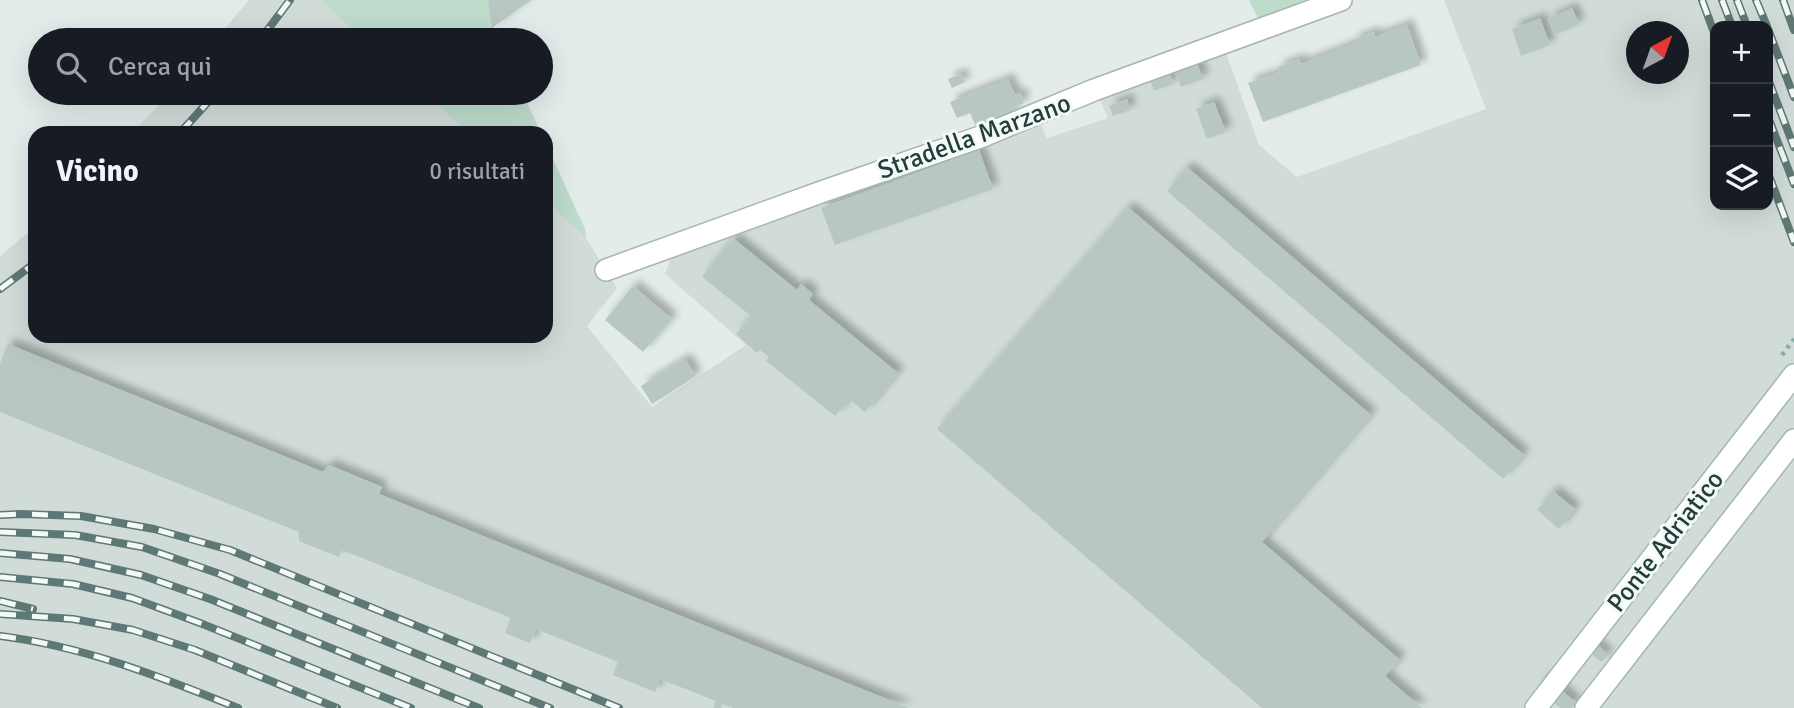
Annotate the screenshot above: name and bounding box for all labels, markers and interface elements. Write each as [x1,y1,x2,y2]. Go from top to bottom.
north arrow [1626,21,1689,84]
map controls [1710,21,1773,210]
button: + [1710,21,1773,84]
search box [28,28,553,105]
icon: search [52,48,90,86]
text: Cerca qui [108,51,212,83]
button: − [1710,84,1773,147]
street label: Stradella Marzano [873,87,1075,187]
button: layers [1710,147,1773,210]
text: Vicino [56,153,139,190]
text: 0 risultati [429,157,525,186]
street label: Ponte Adriatico [1601,464,1731,619]

